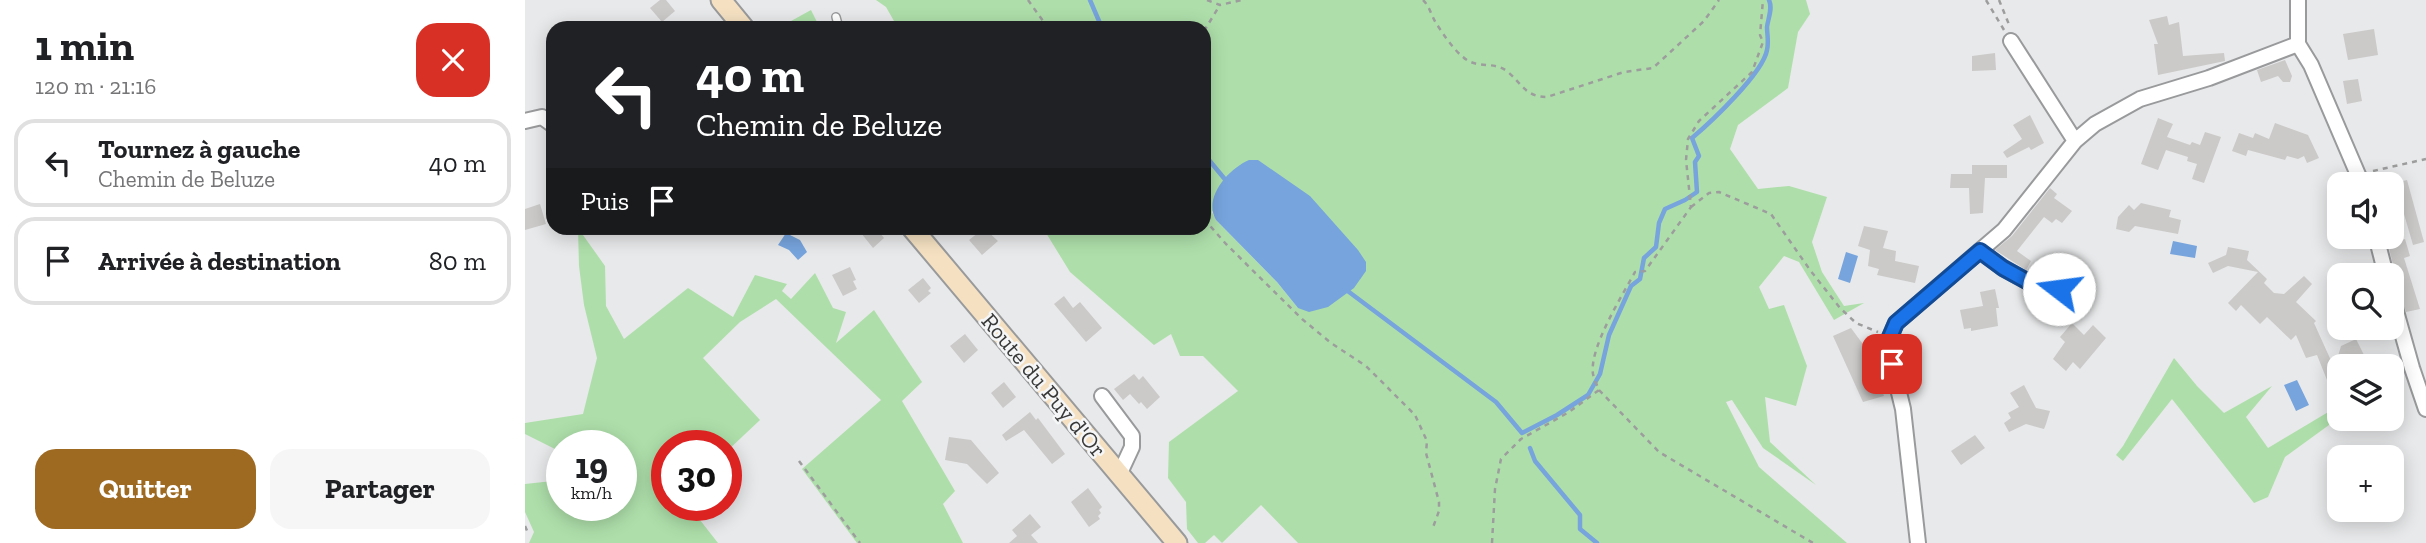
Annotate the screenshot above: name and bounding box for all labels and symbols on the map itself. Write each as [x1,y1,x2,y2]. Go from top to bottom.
position arrow [2022,252,2096,326]
street label: Route du Puy d'Or [976,307,1112,463]
pin [1862,334,1922,394]
speed limit sign: 30 [651,430,742,521]

